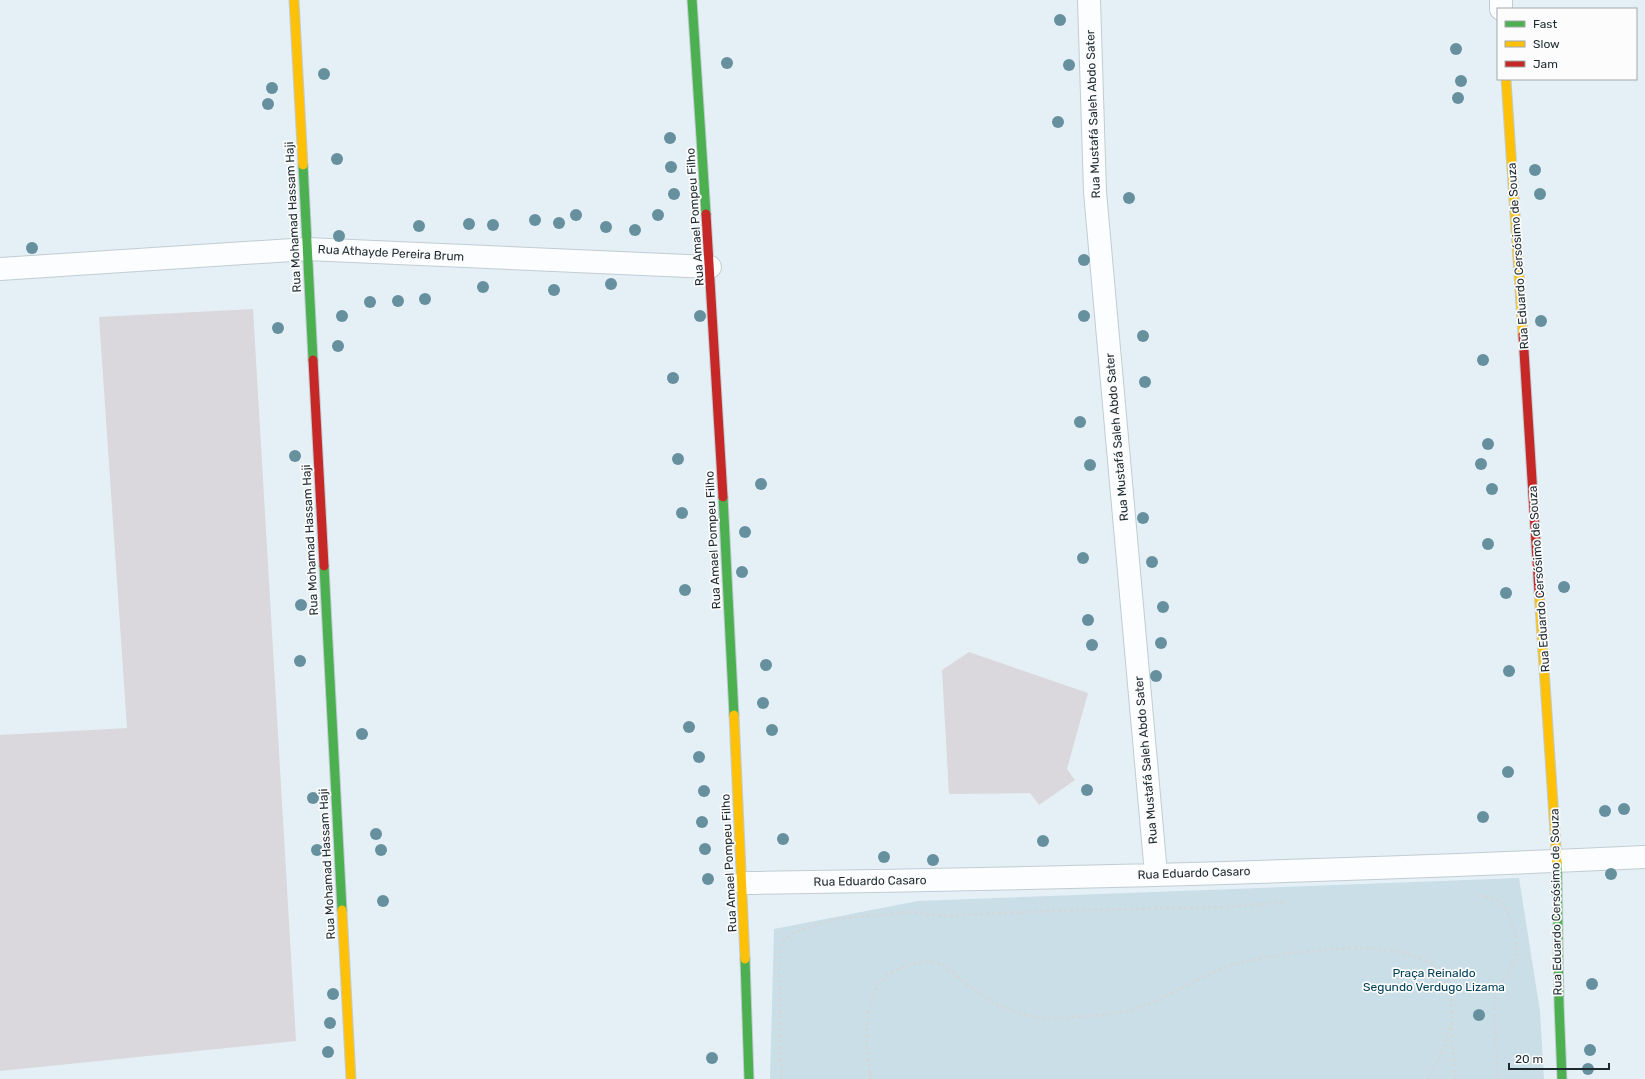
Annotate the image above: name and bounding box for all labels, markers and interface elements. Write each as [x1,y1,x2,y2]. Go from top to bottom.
legend [1497,8,1637,80]
text: Fast [1533,17,1557,31]
street label: Rua Mustafá Saleh Abdo Sater [1083,29,1103,199]
text: Slow [1533,37,1560,51]
text: Jam [1533,57,1558,71]
street label: Rua Mohamad Hassam Haji [282,141,304,293]
street label: Rua Amael Pompeu Filho [683,147,707,287]
street label: Rua Eduardo Cersósimo de Souza [1504,162,1532,350]
street label: Rua Athayde Pereira Brum [317,242,465,264]
street label: Rua Mustafá Saleh Abdo Sater [1103,352,1131,522]
street label: Rua Mohamad Hassam Haji [299,464,321,616]
street label: Rua Amael Pompeu Filho [702,470,724,610]
street label: Rua Eduardo Cersósimo de Souza [1525,485,1553,673]
street label: Rua Mustafá Saleh Abdo Sater [1132,675,1160,845]
street label: Rua Mohamad Hassam Haji [316,788,338,940]
street label: Rua Amael Pompeu Filho [718,793,740,933]
street label: Rua Eduardo Cersósimo de Souza [1547,808,1565,996]
street label: Rua Eduardo Casaro [1137,864,1251,882]
street label: Rua Eduardo Casaro [813,873,927,889]
park label: Praça Reinaldo Segundo Verdugo Lizama [1363,966,1505,994]
scale bar [1509,1045,1609,1071]
text: 20 m [1515,1052,1543,1066]

